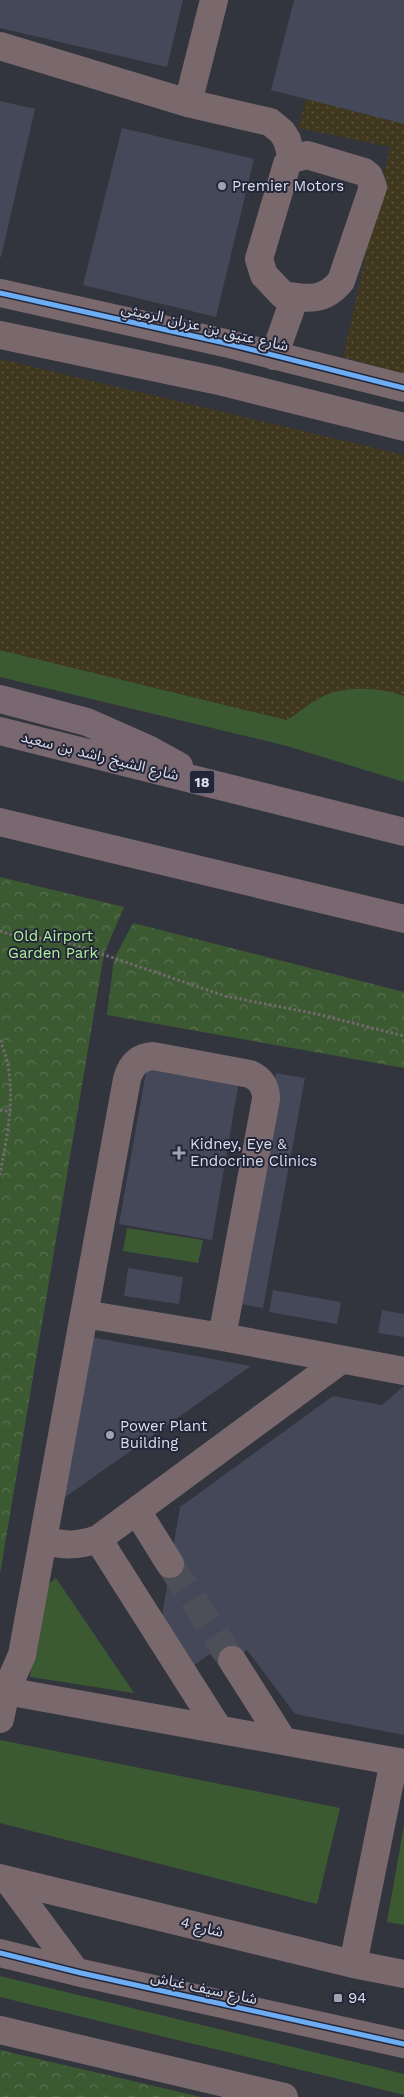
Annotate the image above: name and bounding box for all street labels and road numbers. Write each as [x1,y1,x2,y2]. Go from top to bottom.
street label: شارع عتيق بن عزران الرميثي [119,299,291,358]
street label: شارع الشيخ راشد بن سعيد [19,728,181,787]
road number: 18 [190,770,214,794]
street label: شارع 4 [178,1913,226,1944]
street label: شارع سيف غباش [148,1968,259,2011]

